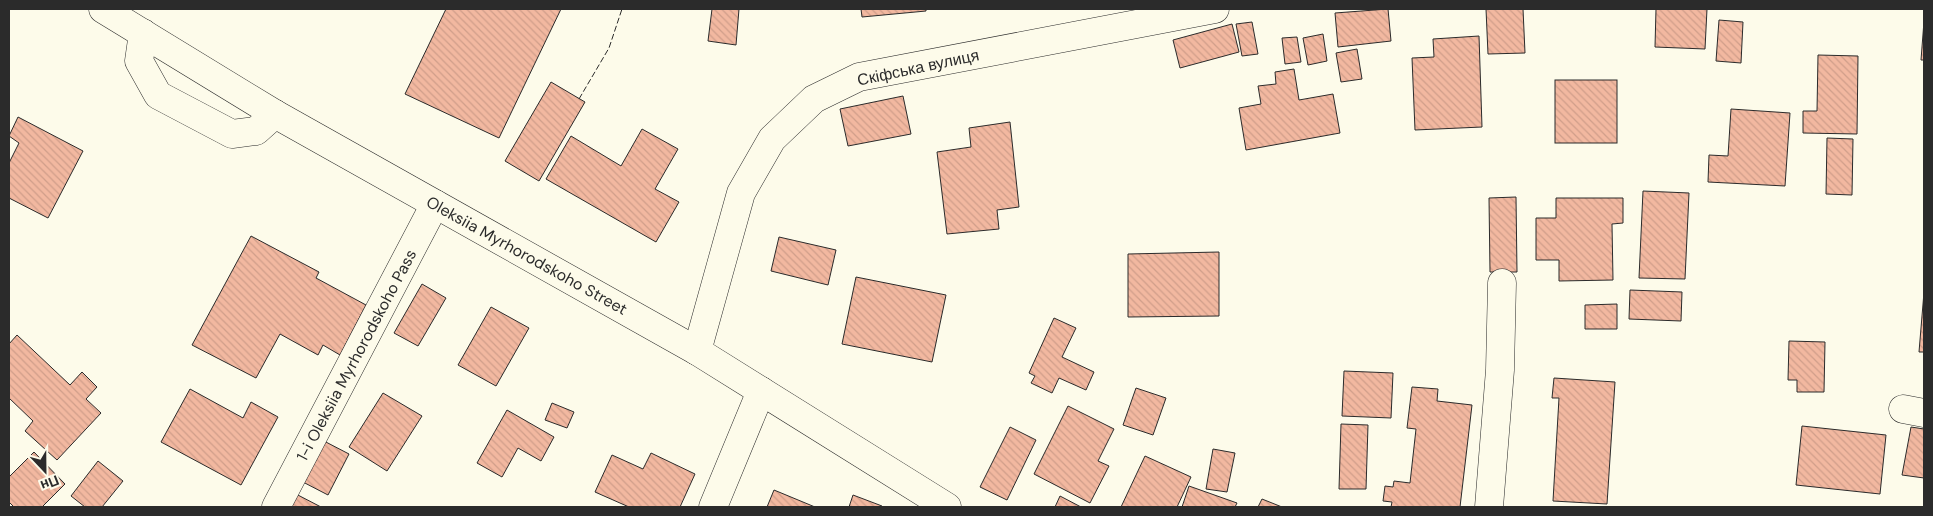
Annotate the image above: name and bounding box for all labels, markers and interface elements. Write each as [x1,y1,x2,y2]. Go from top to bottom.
street label: Скіфська вулиця [855,44,981,91]
street label: Oleksiia Myrhorodskoho Street [423,191,631,320]
street label: 1-i Oleksiia Myrhorodskoho Pass [292,246,421,465]
north arrow [20,446,70,496]
text: Пн [38,471,62,495]

